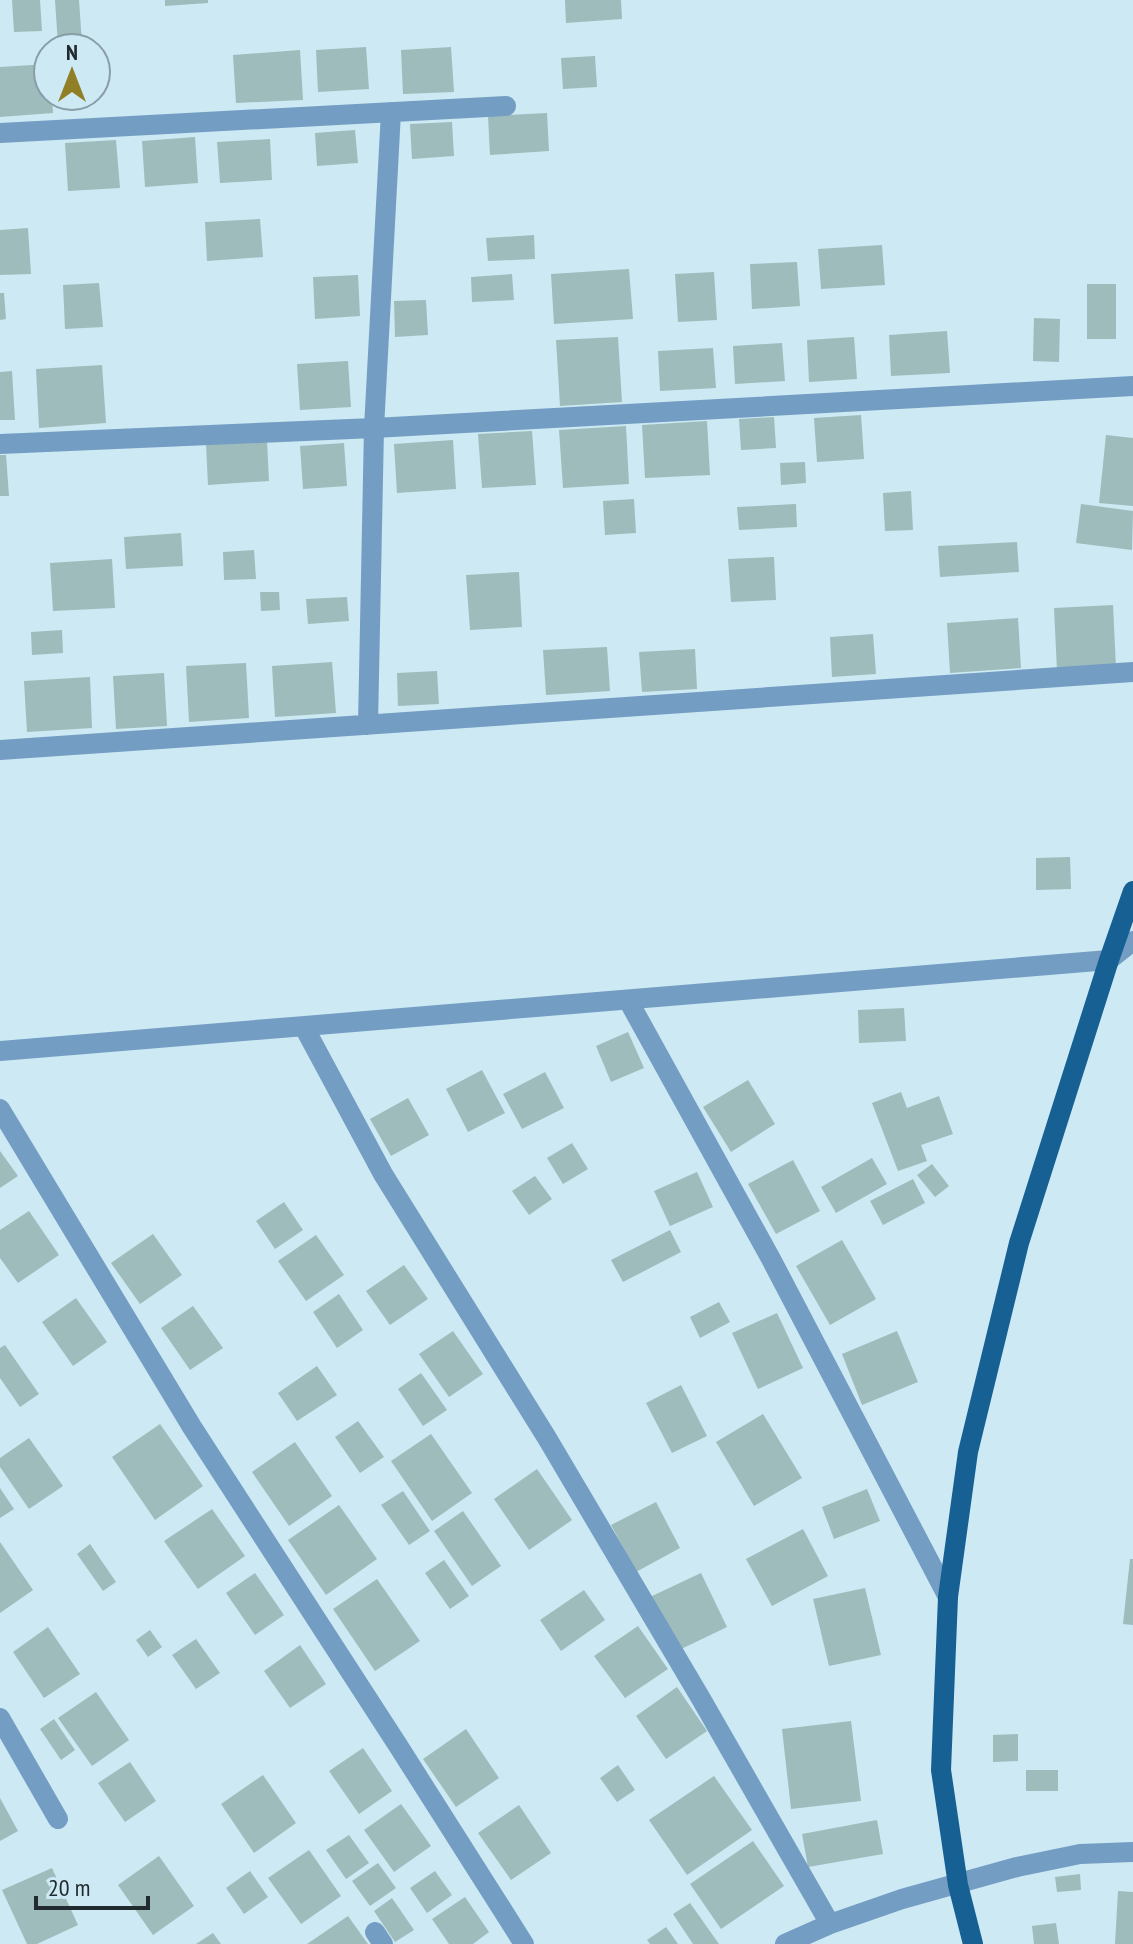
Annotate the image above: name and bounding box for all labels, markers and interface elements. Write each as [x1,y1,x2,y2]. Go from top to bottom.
north arrow [32,32,112,112]
text: N [66,38,78,66]
scale bar [36,1860,148,1910]
text: 20 m [48,1872,90,1903]

